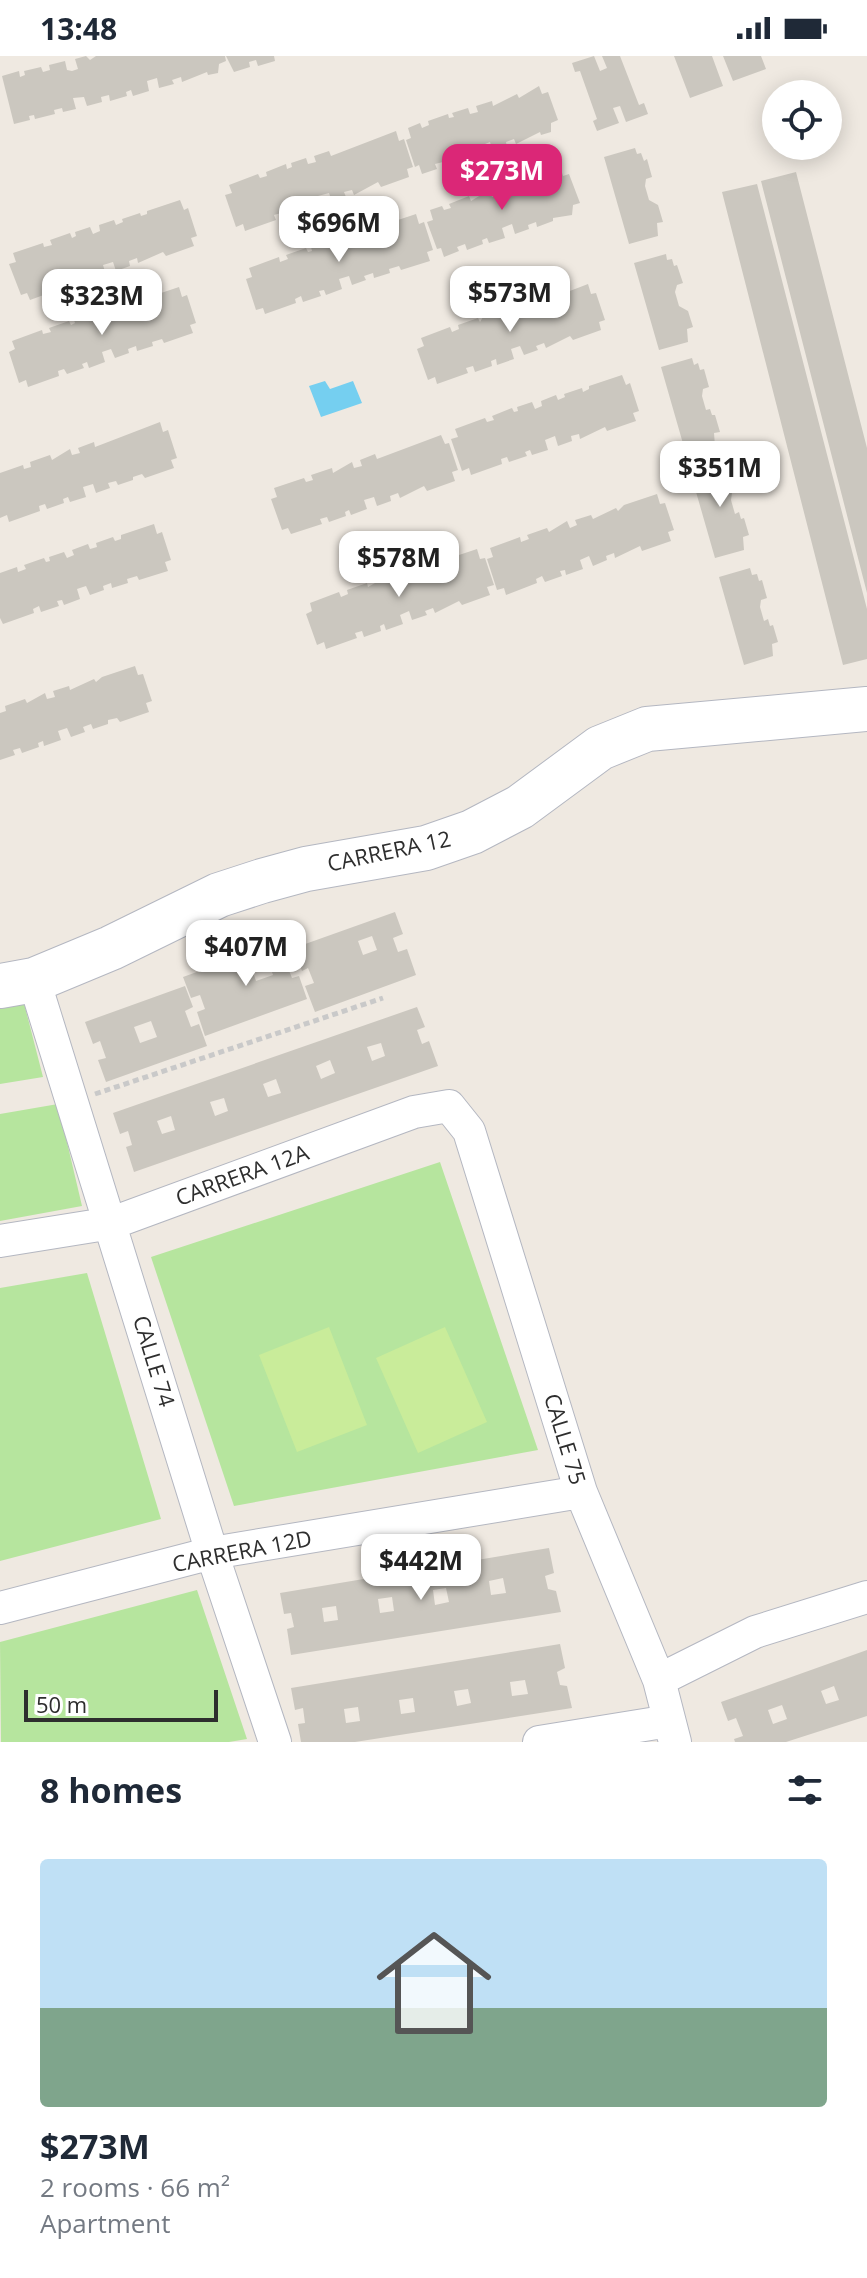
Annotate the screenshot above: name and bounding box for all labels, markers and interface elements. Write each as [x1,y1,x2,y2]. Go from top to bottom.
text: 13:48 [40,8,117,49]
map controls [762,80,842,160]
button: locate [762,80,842,160]
pin: $273M [446,144,558,212]
text: $273M [460,152,544,188]
pin: $696M [283,196,395,264]
text: $696M [297,204,381,240]
pin: $573M [454,266,566,334]
pin: $323M [46,269,158,337]
text: $573M [468,274,552,310]
text: $323M [60,277,144,313]
pin: $351M [664,441,776,509]
text: $351M [678,449,762,485]
pin: $578M [343,531,455,599]
text: $578M [357,539,441,575]
street label: CARRERA 12 [324,822,453,878]
pin: $407M [190,920,302,988]
text: $407M [204,928,288,964]
street label: CARRERA 12A [171,1136,312,1212]
street label: CALLE 74 [127,1311,183,1410]
street label: CALLE 75 [538,1389,594,1488]
street label: CARRERA 12D [170,1522,314,1578]
pin: $442M [365,1534,477,1602]
text: $442M [379,1542,463,1578]
scale bar [24,1686,218,1722]
text: 50 m [36,1689,87,1719]
text: 8 homes [40,1767,182,1813]
icon: filters [783,1768,827,1812]
icon: home [362,1911,506,2055]
text: $273M [40,2123,150,2169]
text: 2 rooms · 66 m² [40,2169,230,2205]
text: Apartment [40,2205,171,2241]

